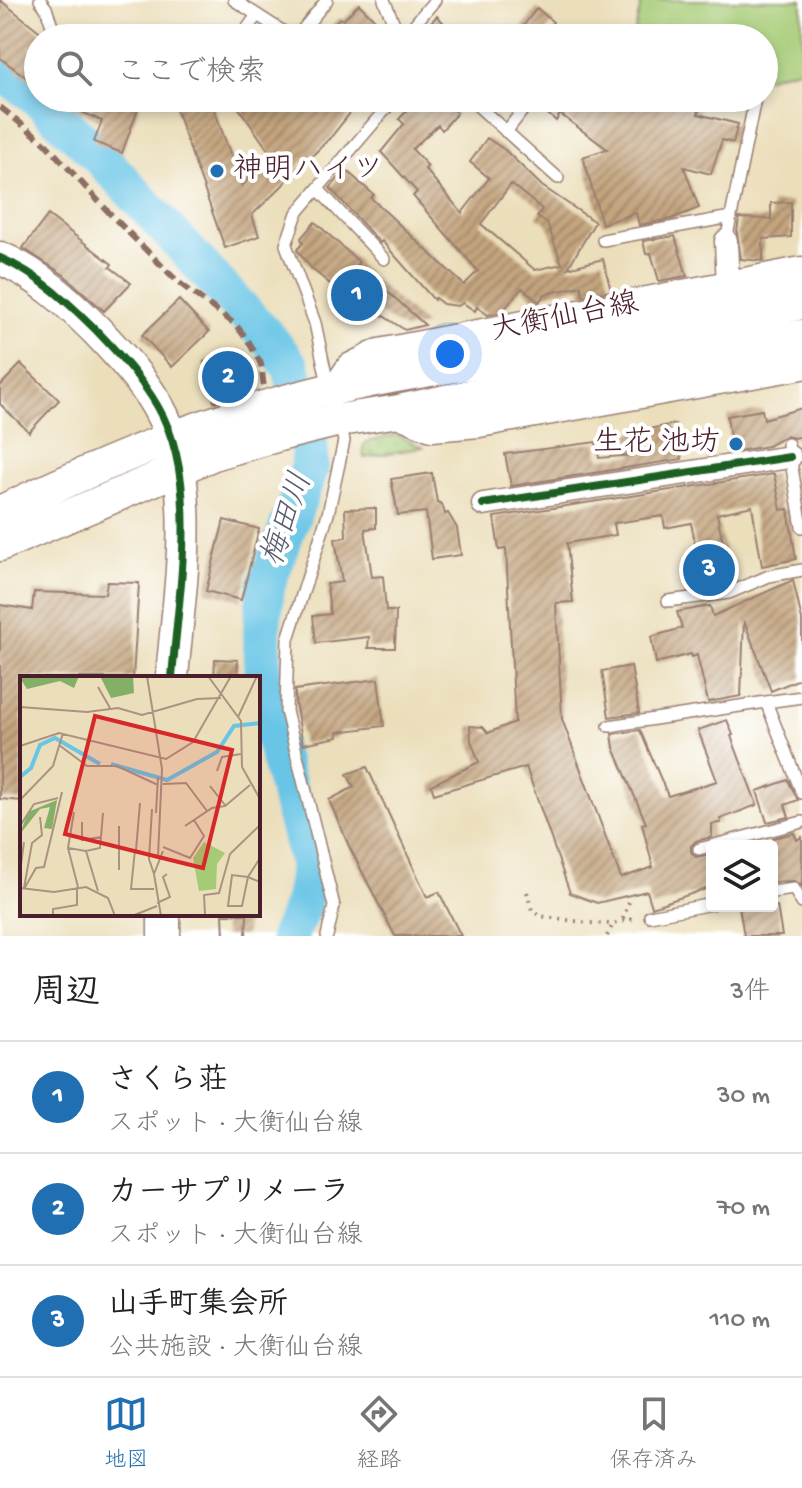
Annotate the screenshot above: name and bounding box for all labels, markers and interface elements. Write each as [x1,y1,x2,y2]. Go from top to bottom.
search box [24,24,778,112]
icon: search [52,46,96,90]
text: ここで検索 [116,57,266,92]
place label: 神明ハイツ [233,152,383,189]
marker: 神明ハイツ [208,162,226,180]
pin: 1 [331,265,383,325]
street label: 大衡仙台線 [488,286,642,350]
your location [430,334,470,374]
pin: 2 [202,347,254,407]
place label: 生花 池坊 [593,426,720,462]
marker: 生花 池坊 [727,435,745,453]
water label: 梅田川 [254,468,323,572]
pin: 3 [683,540,735,600]
inset map [20,676,260,916]
map controls [706,840,778,912]
button: layers [706,840,778,912]
text: 周辺 [32,975,100,1015]
text: 3件 [731,978,770,1009]
text: さくら荘 [108,1065,228,1100]
text: 1 [53,1082,63,1113]
text: 30 m [717,1082,770,1113]
text: スポット · 大衡仙台線 [108,1110,362,1141]
text: カーサプリメーラ [108,1177,350,1212]
text: 2 [52,1194,64,1225]
text: 70 m [717,1194,770,1225]
text: スポット · 大衡仙台線 [108,1222,362,1253]
text: 山手町集会所 [108,1289,288,1324]
text: 3 [51,1306,65,1337]
text: 110 m [710,1306,770,1337]
text: 公共施設 · 大衡仙台線 [108,1334,362,1365]
tab: 地図 [104,1392,148,1475]
tab: 経路 [357,1392,401,1475]
tab: 保存済み [610,1392,698,1475]

